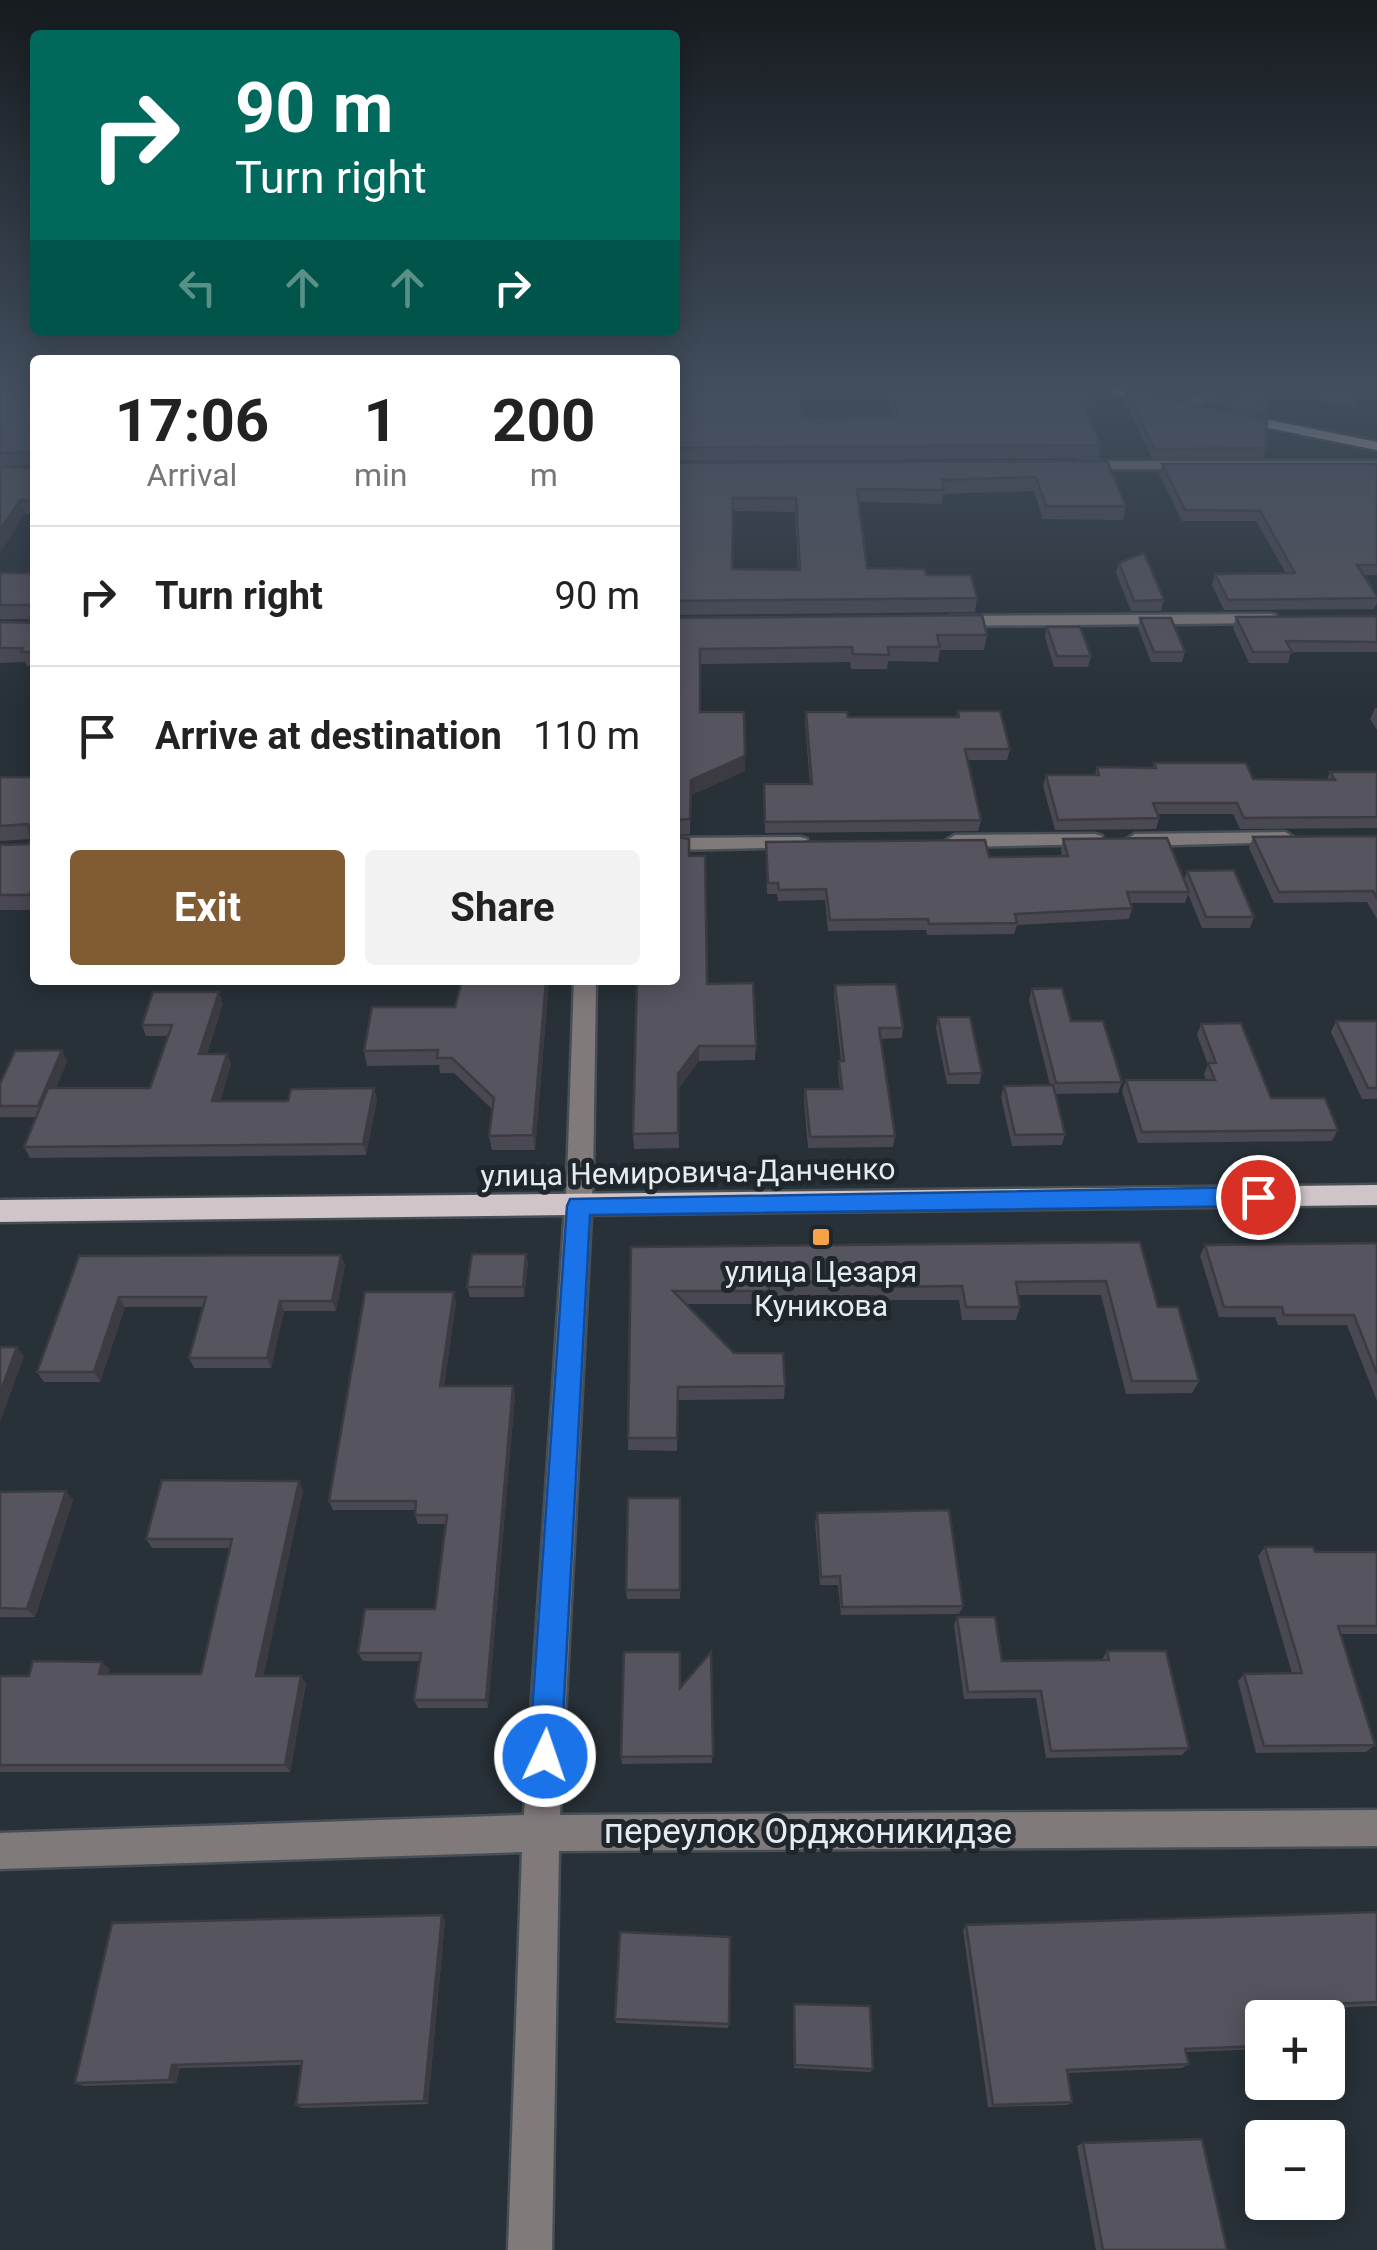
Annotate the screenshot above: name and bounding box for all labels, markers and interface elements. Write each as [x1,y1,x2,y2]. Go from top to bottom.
text: 90 m [235,67,393,149]
icon: right [70,70,200,200]
text: Turn right [235,151,427,204]
icon: left [170,260,225,315]
icon: ahead [275,260,330,315]
icon: ahead [380,260,435,315]
icon: right [485,260,540,315]
text: 17:06 [115,385,269,456]
text: 1 [363,385,398,456]
text: 200 [492,385,595,456]
text: Arrival [147,456,237,494]
text: min [354,456,407,494]
text: m [530,456,558,494]
icon: right [70,569,125,624]
text: Turn right [155,574,323,618]
text: 90 m [555,574,640,618]
icon: arrive [70,709,125,764]
text: Arrive at destination [155,714,502,758]
text: 110 m [533,714,640,758]
button: Exit [70,850,345,965]
button: Share [365,850,640,965]
street label: улица Немировича-Данченко [480,1151,896,1193]
pin [1216,1155,1301,1240]
icon: arrive [1231,1170,1286,1225]
marker: улица Цезаря Куникова [810,1226,832,1248]
place label: улица Цезаря Куникова [725,1254,917,1323]
position arrow [493,1704,597,1808]
street label: переулок Орджоникидзе [604,1811,1012,1852]
map controls [1245,2000,1345,2220]
button: + [1245,2000,1345,2100]
button: − [1245,2120,1345,2220]

